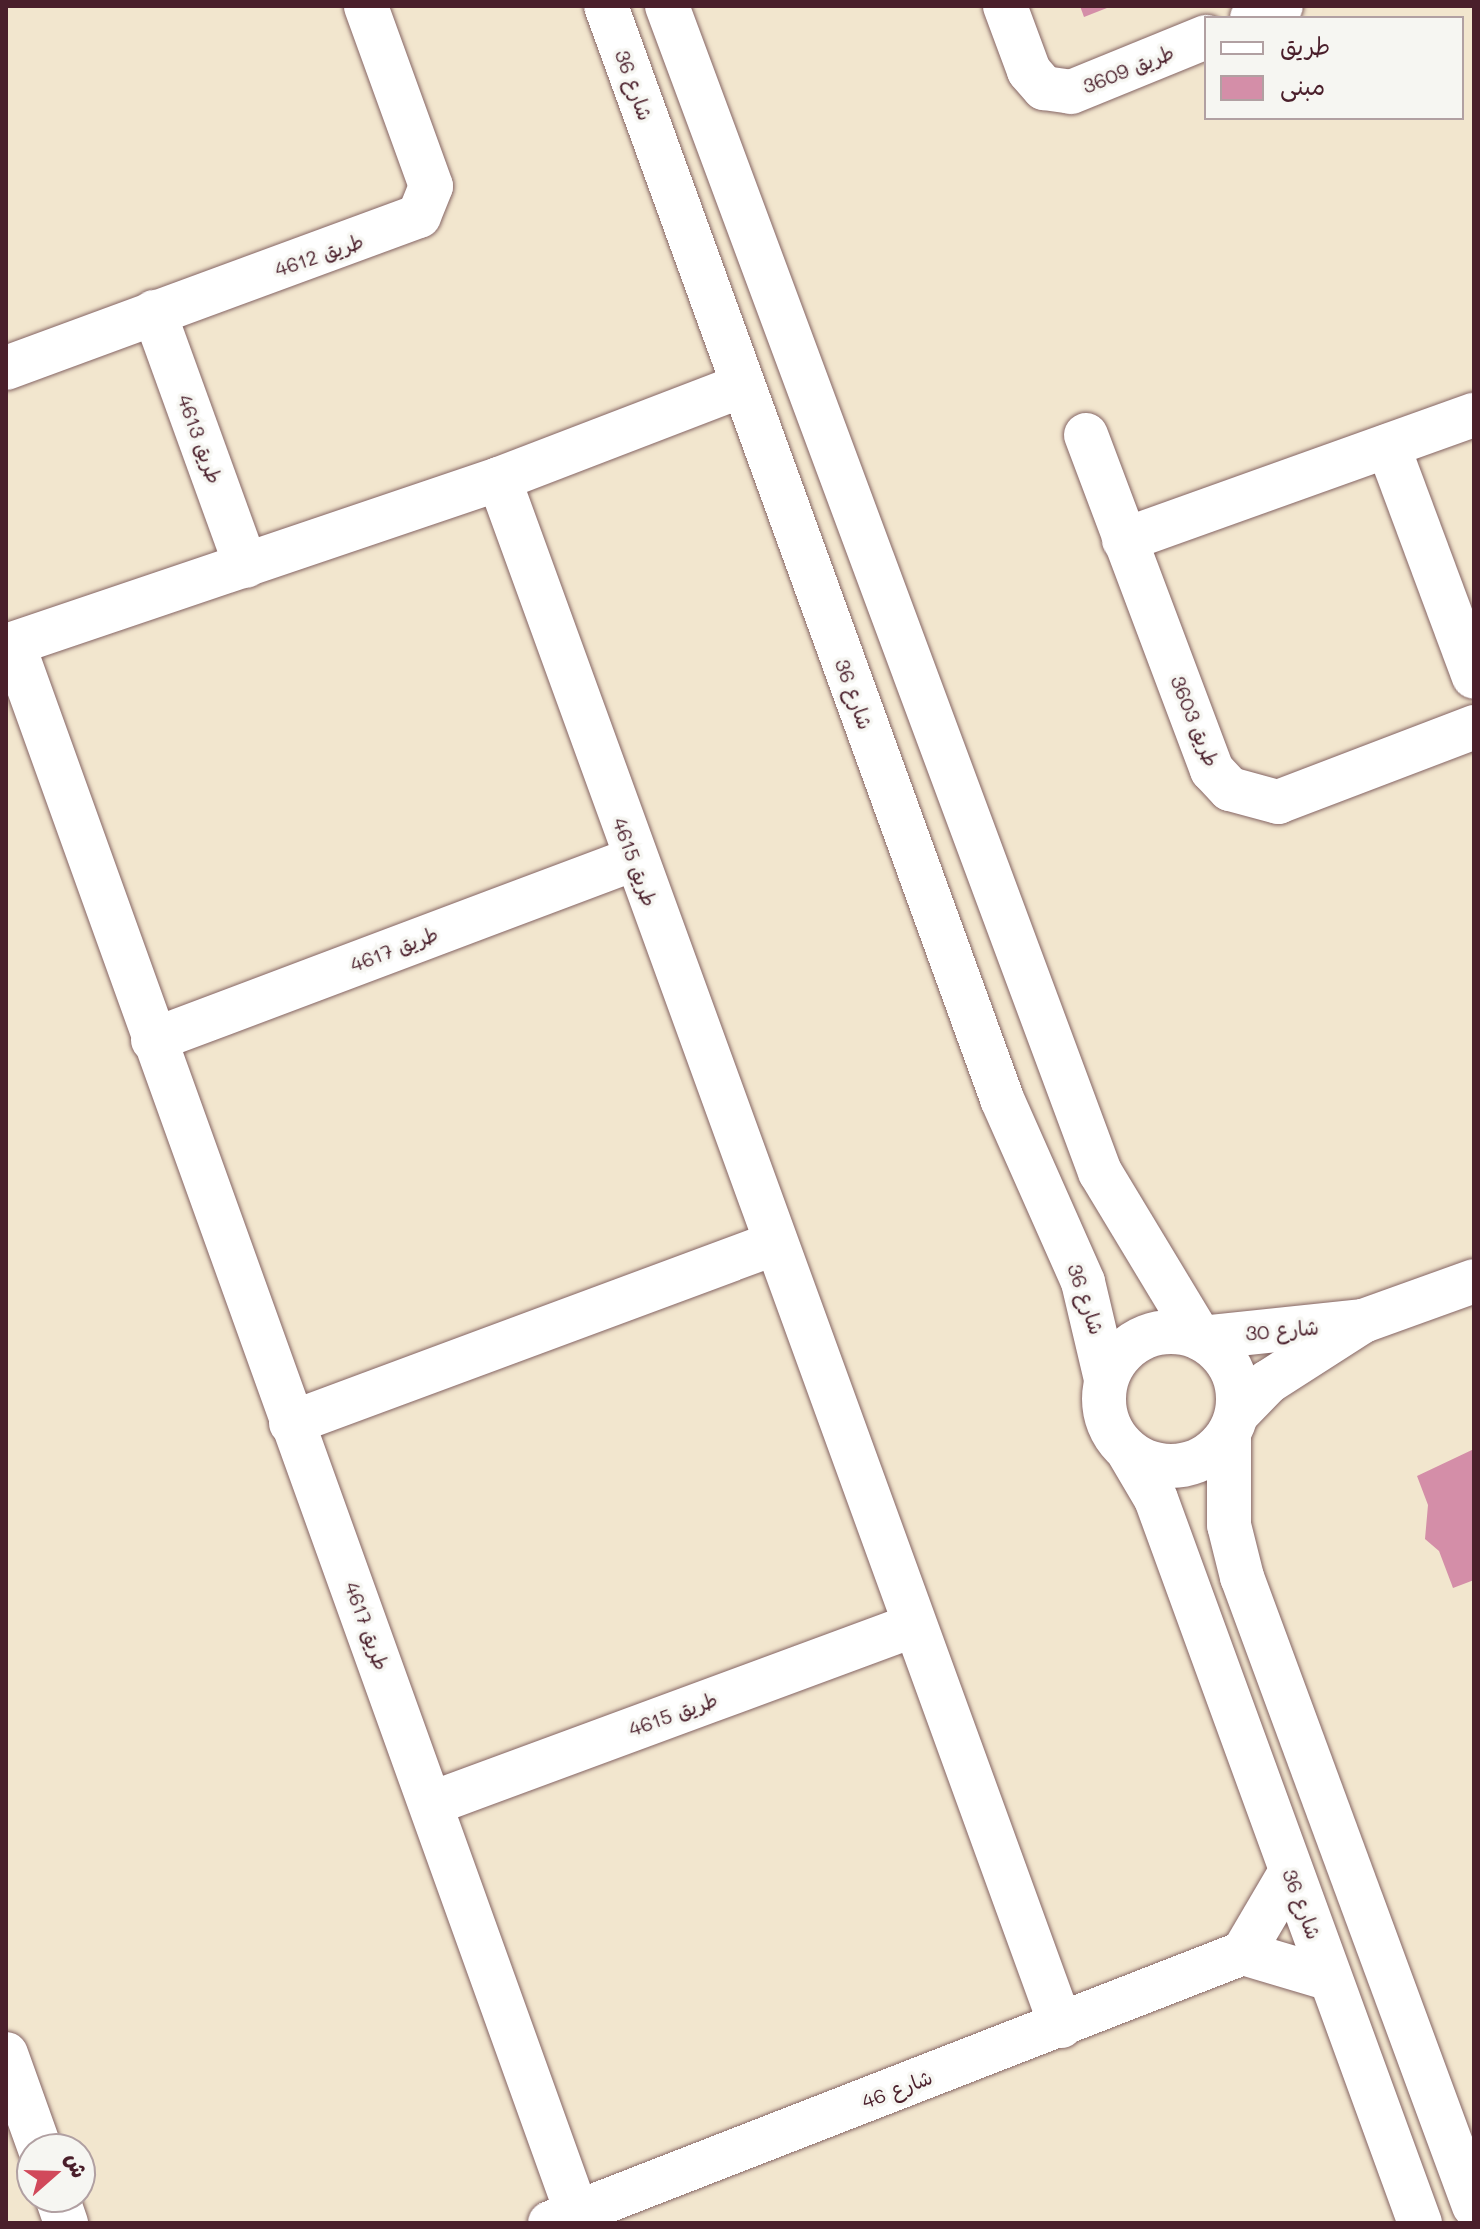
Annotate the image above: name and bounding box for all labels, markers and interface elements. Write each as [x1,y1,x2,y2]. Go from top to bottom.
legend [1204,16,1464,120]
text: طريق [1280,30,1330,61]
street label: طريق 3609 [1079,40,1177,98]
street label: شارع 36 [610,46,658,124]
text: مبنى [1280,70,1325,101]
street label: طريق 4612 [271,229,367,281]
street label: طريق 4613 [173,391,227,487]
street label: شارع 36 [830,655,878,733]
street label: طريق 3603 [1166,672,1224,770]
street label: طريق 4615 [608,814,662,910]
street label: طريق 4617 [347,921,441,977]
street label: شارع 36 [1063,1260,1109,1338]
street label: شارع 30 [1244,1315,1320,1345]
street label: طريق 4617 [340,1579,394,1673]
street label: طريق 4615 [625,1687,721,1741]
street label: شارع 36 [1278,1865,1326,1943]
street label: شارع 46 [858,2065,936,2113]
north arrow [16,2133,96,2213]
text: ش [59,2149,95,2182]

